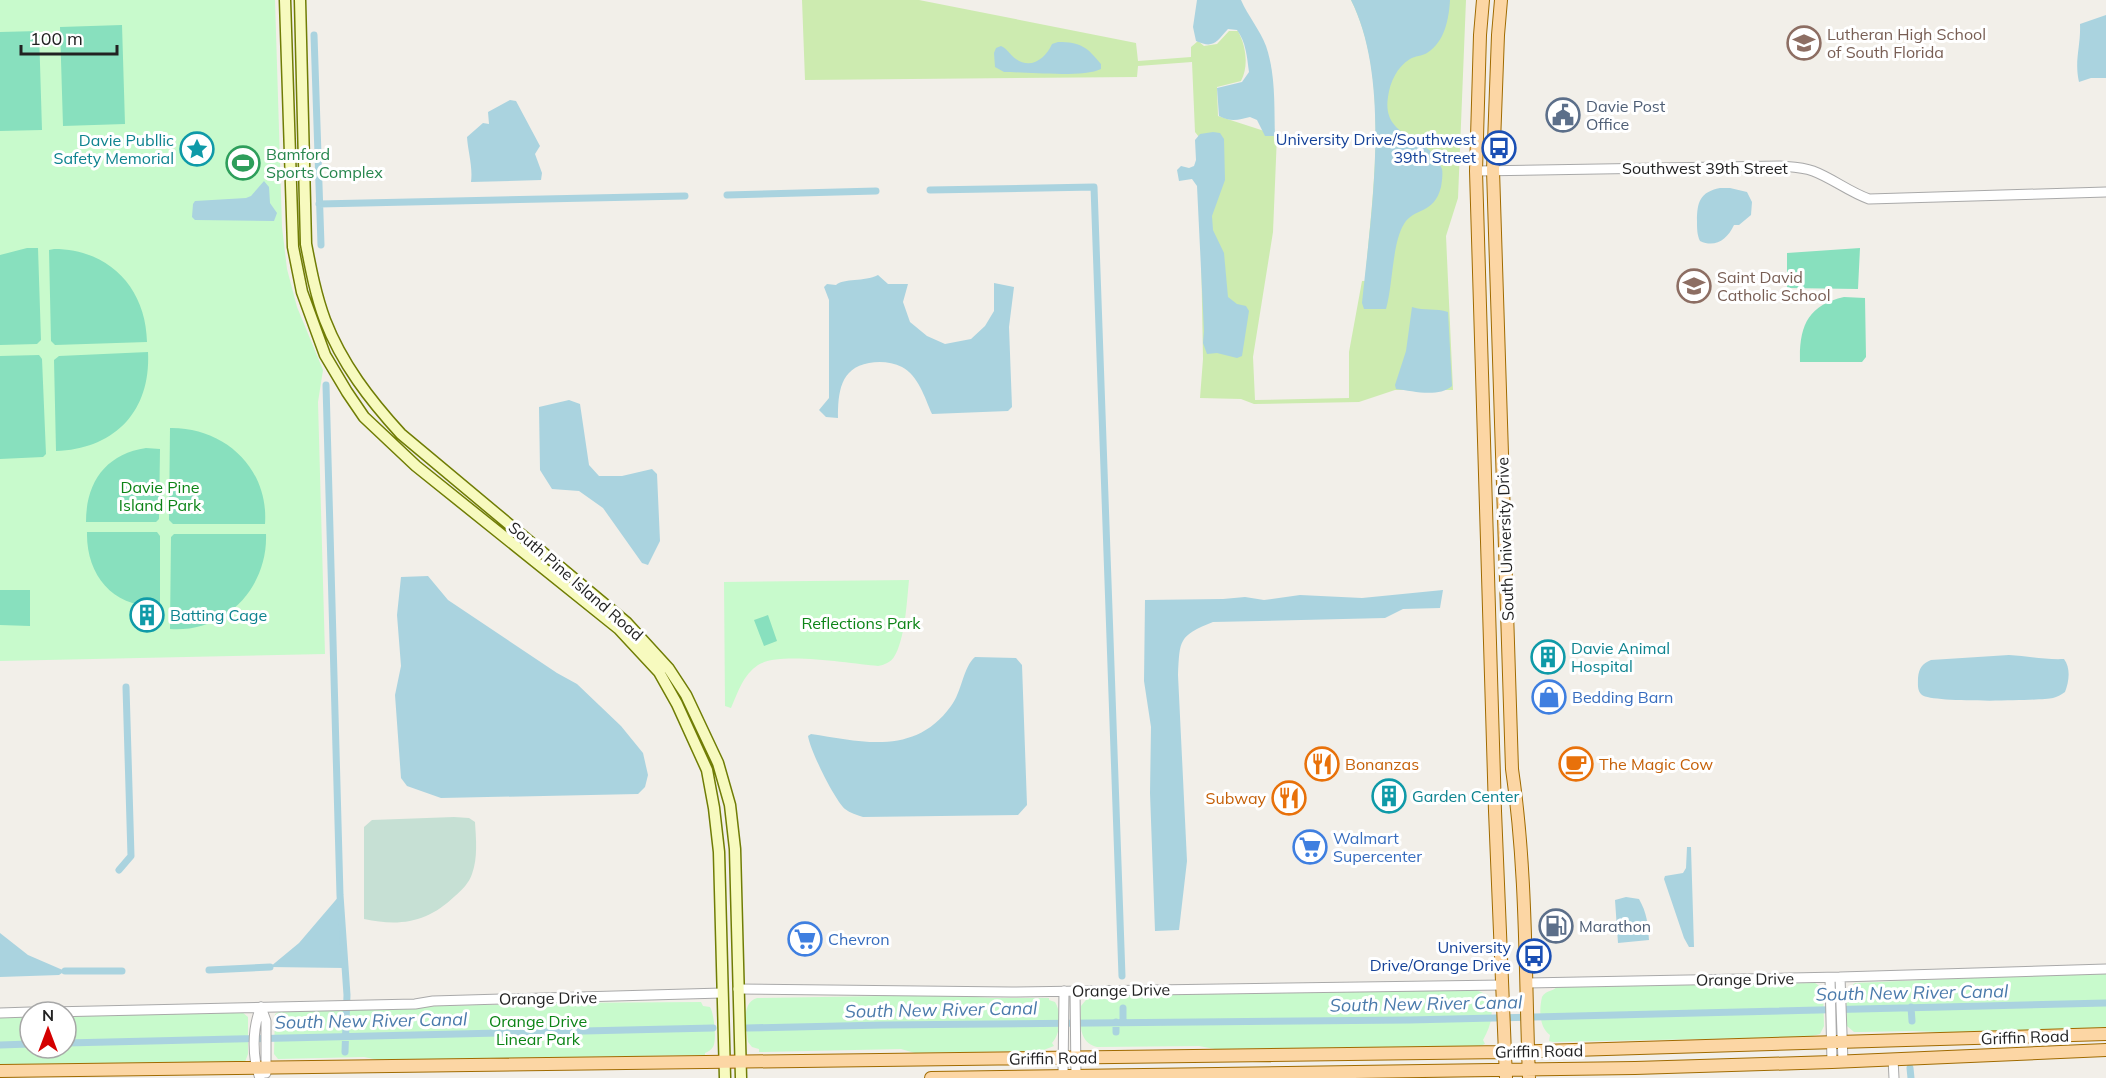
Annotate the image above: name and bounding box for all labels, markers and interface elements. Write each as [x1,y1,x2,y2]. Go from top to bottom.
scale bar [21,18,117,56]
place label: Lutheran High School of South Florida [1827,24,1986,62]
school or university icon: Lutheran High School of South Florida [1786,25,1822,61]
text: 100 m [30,27,83,50]
place label: Davie Post Office [1586,96,1666,134]
public building icon: Davie Post Office [1545,97,1581,133]
place label: University Drive/Southwest 39th Street [1276,129,1476,167]
place label: Davie Publlic Safety Memorial [54,130,174,168]
bus stop icon: University Drive/Southwest 39th Street [1481,130,1517,166]
place icon: Davie Publlic Safety Memorial [179,131,215,167]
place label: Bamford Sports Complex [266,144,383,182]
sports icon: Bamford Sports Complex [225,145,261,181]
street label: Southwest 39th Street [1622,158,1788,178]
place label: Saint David Catholic School [1717,267,1830,305]
school or university icon: Saint David Catholic School [1676,268,1712,304]
street label: South University Drive [1492,457,1518,621]
park label: Davie Pine Island Park [119,477,202,515]
street label: South Pine Island Road [505,517,647,645]
building icon: Batting Cage [129,597,165,633]
place label: Batting Cage [170,605,267,625]
park label: Reflections Park [801,613,921,633]
place label: Davie Animal Hospital [1571,638,1670,676]
building icon: Davie Animal Hospital [1530,639,1566,675]
shop icon: Bedding Barn [1531,679,1567,715]
place label: Bedding Barn [1572,687,1673,707]
restaurant icon: Bonanzas [1304,746,1340,782]
cafe icon: The Magic Cow [1558,746,1594,782]
place label: Bonanzas [1345,754,1419,774]
place label: The Magic Cow [1599,754,1713,774]
building icon: Garden Center [1371,778,1407,814]
restaurant icon: Subway [1271,780,1307,816]
place label: Garden Center [1412,786,1520,806]
place label: Subway [1206,788,1266,808]
place label: Walmart Supercenter [1333,828,1422,866]
supermarket icon: Walmart Supercenter [1292,829,1328,865]
fuel station icon: Marathon [1538,908,1574,944]
place label: Marathon [1579,916,1651,936]
supermarket icon: Chevron [787,921,823,957]
place label: Chevron [828,929,890,949]
place label: University Drive/Orange Drive [1370,937,1511,975]
bus stop icon: University Drive/Orange Drive [1516,938,1552,974]
street label: Orange Drive [1696,968,1794,990]
street label: Orange Drive [1072,979,1170,1001]
water label: South New River Canal [1816,979,2009,1006]
street label: Orange Drive [499,987,597,1009]
water label: South New River Canal [1330,990,1523,1017]
water label: South New River Canal [845,996,1038,1023]
north arrow [18,1000,78,1060]
text: N [42,1005,54,1025]
water label: South New River Canal [275,1007,468,1034]
park label: Orange Drive Linear Park [489,1011,587,1049]
street label: Griffin Road [1980,1025,2070,1049]
street label: Griffin Road [1495,1040,1583,1062]
street label: Griffin Road [1009,1047,1097,1069]

